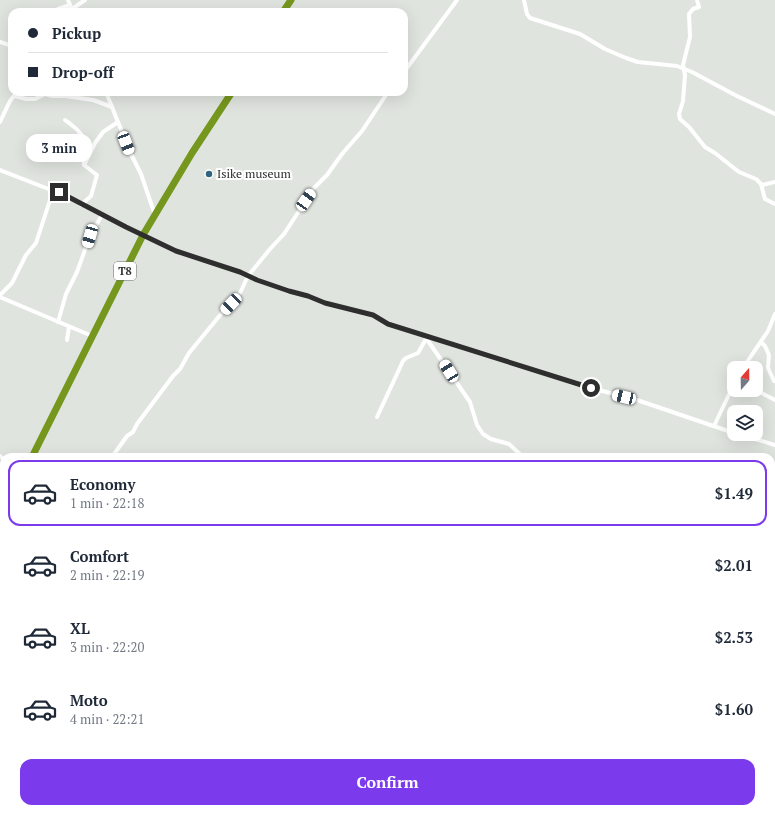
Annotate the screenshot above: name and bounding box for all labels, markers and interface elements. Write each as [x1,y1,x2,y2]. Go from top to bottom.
text: Pickup [52,23,101,43]
text: Drop-off [52,62,114,82]
car [116,130,136,156]
callout: 3 min [26,134,92,162]
text: 3 min [41,139,77,157]
place label: Isike museum [217,166,291,181]
marker: Isike museum [204,169,214,179]
route end [50,183,68,201]
car [294,187,318,213]
car [81,223,99,249]
road number: T8 [114,262,136,280]
car [218,291,244,317]
car [438,358,460,384]
north arrow [727,361,763,397]
map controls [727,361,763,441]
route start [582,379,600,397]
car [611,388,637,406]
button: layers [727,405,763,441]
text: Economy [70,474,135,494]
icon: car [22,475,58,511]
text: $1.49 [715,483,753,503]
text: 1 min · 22:18 [70,494,144,512]
text: Comfort [70,546,129,566]
icon: car [22,547,58,583]
text: $2.01 [715,555,753,575]
text: 2 min · 22:19 [70,566,144,584]
text: XL [70,618,90,638]
icon: car [22,619,58,655]
text: $2.53 [715,627,753,647]
text: 3 min · 22:20 [70,638,144,656]
text: Moto [70,690,108,710]
icon: car [22,691,58,727]
text: $1.60 [715,699,753,719]
text: 4 min · 22:21 [70,710,144,728]
button: Confirm [20,759,755,805]

